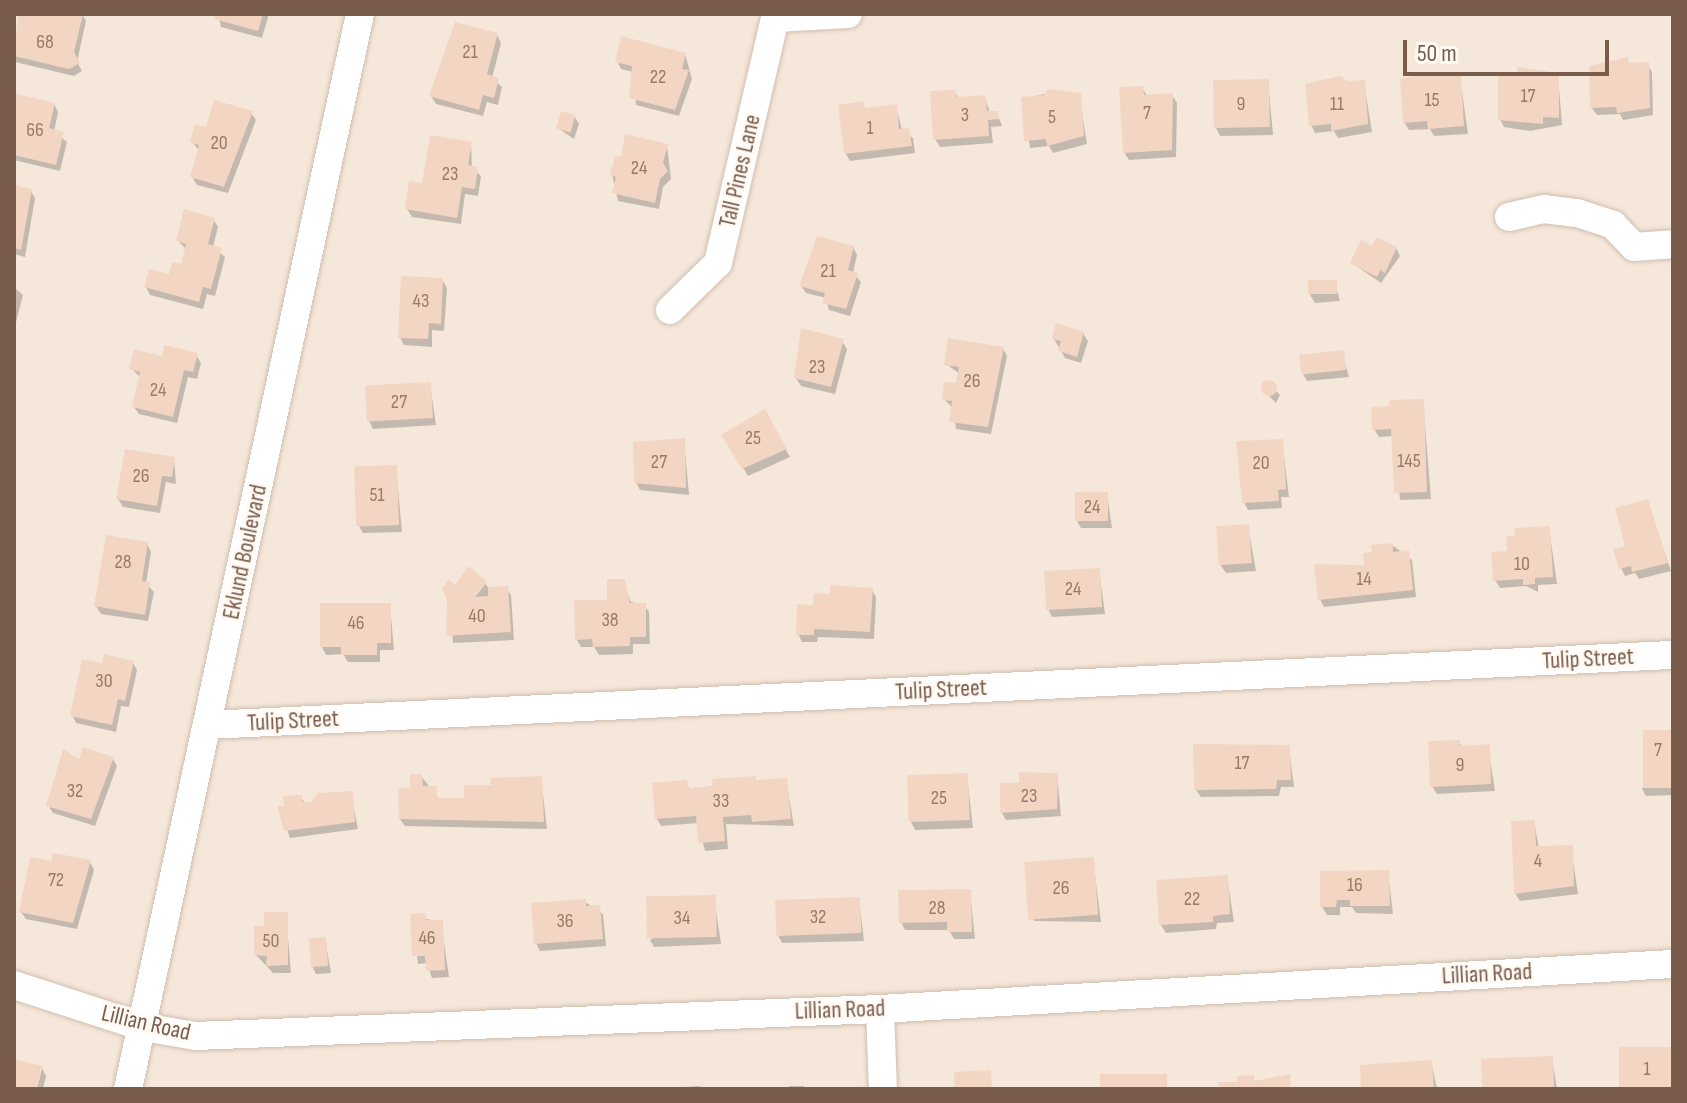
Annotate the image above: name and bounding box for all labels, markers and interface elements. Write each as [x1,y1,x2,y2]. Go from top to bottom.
scale bar [1407,24,1613,74]
house number: 68 [36,30,54,54]
text: 50 m [1417,39,1457,68]
house number: 21 [462,40,478,64]
house number: 22 [650,65,666,89]
house number: 17 [1521,84,1535,108]
house number: 15 [1424,88,1440,112]
house number: 9 [1237,92,1245,116]
house number: 11 [1330,92,1344,116]
house number: 7 [1143,101,1151,125]
house number: 3 [961,103,969,127]
house number: 5 [1048,105,1056,129]
street label: Tall Pines Lane [713,112,767,230]
house number: 1 [867,116,873,140]
house number: 66 [26,118,44,142]
house number: 20 [210,131,228,155]
house number: 24 [631,156,647,180]
house number: 23 [442,162,458,186]
house number: 21 [820,259,836,283]
house number: 43 [413,289,429,313]
house number: 23 [809,355,825,379]
house number: 26 [964,369,980,393]
house number: 24 [150,378,166,402]
house number: 27 [391,390,407,414]
house number: 25 [745,426,761,450]
house number: 145 [1397,449,1421,473]
house number: 27 [651,450,667,474]
house number: 20 [1252,451,1270,475]
house number: 26 [133,464,149,488]
street label: Eklund Boulevard [217,482,273,622]
house number: 51 [369,483,385,507]
house number: 24 [1084,495,1100,519]
house number: 28 [115,550,131,574]
house number: 10 [1514,552,1530,576]
house number: 14 [1356,567,1372,591]
house number: 24 [1065,577,1081,601]
house number: 40 [468,604,486,628]
house number: 38 [601,608,619,632]
house number: 46 [347,611,365,635]
street label: Tulip Street [1541,642,1635,676]
house number: 30 [95,669,113,693]
street label: Tulip Street [894,673,988,707]
street label: Tulip Street [246,704,340,738]
house number: 7 [1654,738,1662,762]
house number: 17 [1235,751,1249,775]
house number: 9 [1456,753,1464,777]
house number: 32 [67,779,83,803]
house number: 23 [1021,784,1037,808]
house number: 25 [931,786,947,810]
house number: 33 [713,789,729,813]
house number: 4 [1534,849,1542,873]
house number: 72 [48,868,64,892]
house number: 16 [1347,873,1363,897]
house number: 26 [1053,876,1069,900]
house number: 22 [1184,887,1200,911]
house number: 28 [929,896,945,920]
house number: 32 [810,905,826,929]
house number: 34 [674,906,690,930]
house number: 36 [556,909,574,933]
house number: 46 [418,926,436,950]
house number: 50 [263,929,279,953]
street label: Lillian Road [1441,957,1533,991]
street label: Lillian Road [794,994,886,1026]
street label: Lillian Road [99,999,193,1047]
house number: 1 [1644,1057,1650,1081]

